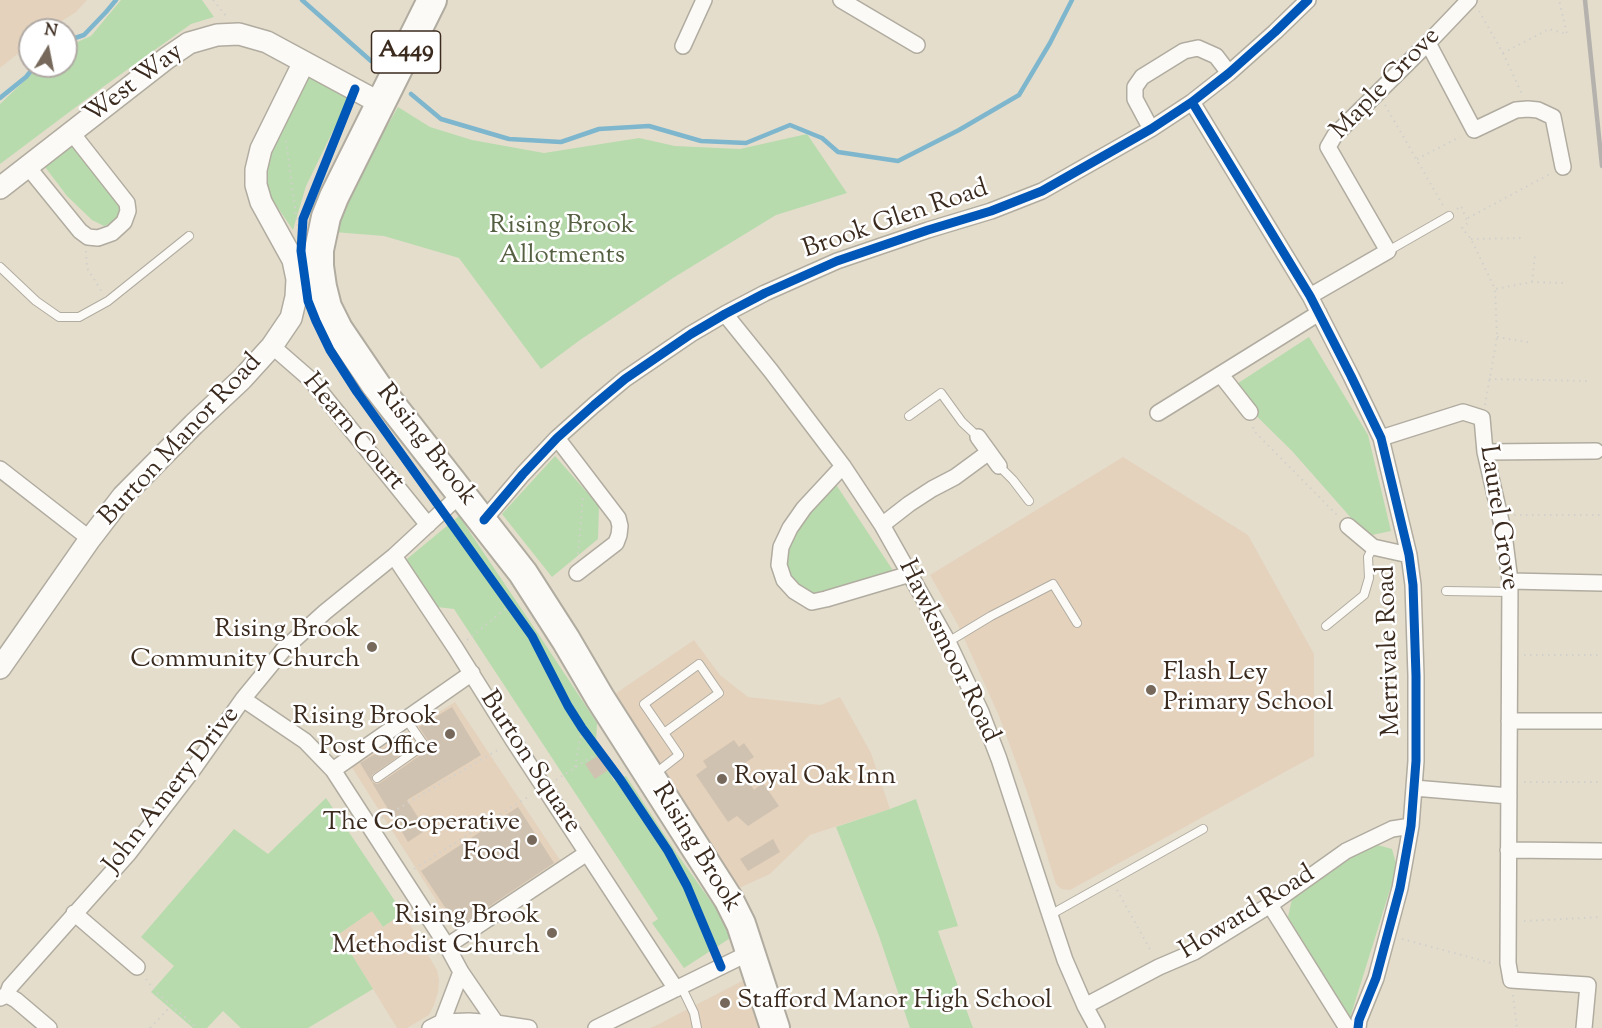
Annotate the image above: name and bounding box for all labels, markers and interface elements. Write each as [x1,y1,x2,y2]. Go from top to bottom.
north arrow [18,18,78,78]
text: N [43,19,59,44]
street label: Maple Grove [1326,22,1448,148]
road number: A449 [372,31,440,73]
street label: West Way [80,38,190,132]
street label: Brook Glen Road [799,175,993,267]
park label: Rising Brook Allotments [489,212,635,274]
street label: Burton Manor Road [94,348,270,534]
street label: Hearn Court [294,368,410,498]
street label: Rising Brook [368,379,482,513]
street label: Laurel Grove [1470,443,1524,593]
street label: Hawksmoor Road [889,556,1005,748]
street label: Merrivale Road [1372,565,1410,737]
place label: Rising Brook Community Church [130,616,360,678]
marker: Rising Brook Community Church [365,640,379,654]
place label: Flash Ley Primary School [1163,659,1333,720]
marker: Flash Ley Primary School [1144,683,1158,697]
street label: Burton Square [471,686,587,840]
street label: John Amery Drive [98,701,248,881]
place label: Rising Brook Post Office [292,703,438,764]
marker: Rising Brook Post Office [443,727,457,741]
place label: Royal Oak Inn [734,763,896,795]
marker: Royal Oak Inn [715,772,729,786]
street label: Rising Brook [643,779,747,919]
place label: The Co-operative Food [323,809,520,870]
marker: The Co-operative Food [525,833,539,847]
street label: Howard Road [1175,860,1321,968]
place label: Rising Brook Methodist Church [332,902,540,964]
marker: Rising Brook Methodist Church [545,926,559,940]
place label: Stafford Manor High School [737,987,1052,1019]
marker: Stafford Manor High School [718,996,732,1010]

